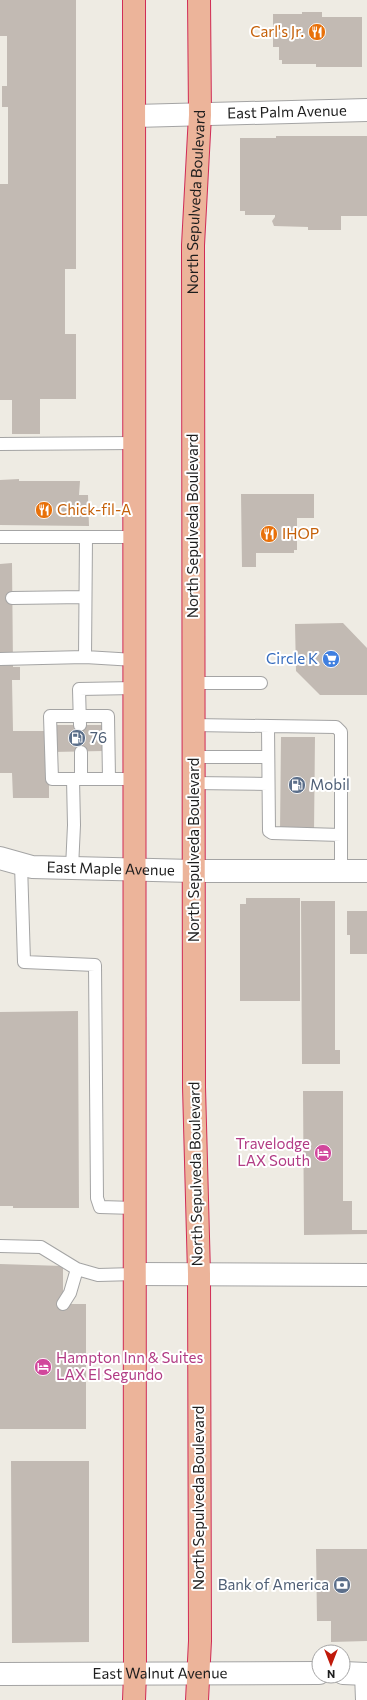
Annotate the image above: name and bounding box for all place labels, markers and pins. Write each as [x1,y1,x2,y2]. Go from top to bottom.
place label: Carl's Jr. [250,22,304,40]
restaurant icon: Carl's Jr. [307,22,327,42]
restaurant icon: Chick-fil-A [34,500,54,520]
place label: Chick-fil-A [57,500,131,518]
restaurant icon: IHOP [259,524,279,544]
place label: IHOP [282,524,319,542]
place label: Circle K [266,649,318,667]
supermarket icon: Circle K [321,649,341,669]
fuel station icon: 76 [67,728,87,748]
place label: 76 [90,728,107,746]
fuel station icon: Mobil [287,775,307,795]
place label: Mobil [310,775,350,793]
place label: Travelodge LAX South [235,1134,310,1169]
hotel icon: Travelodge LAX South [313,1143,333,1163]
place label: Hampton Inn & Suites LAX El Segundo [56,1348,204,1383]
hotel icon: Hampton Inn & Suites LAX El Segundo [33,1357,53,1377]
place label: Bank of America [218,1575,329,1593]
bank icon: Bank of America [332,1575,352,1595]

